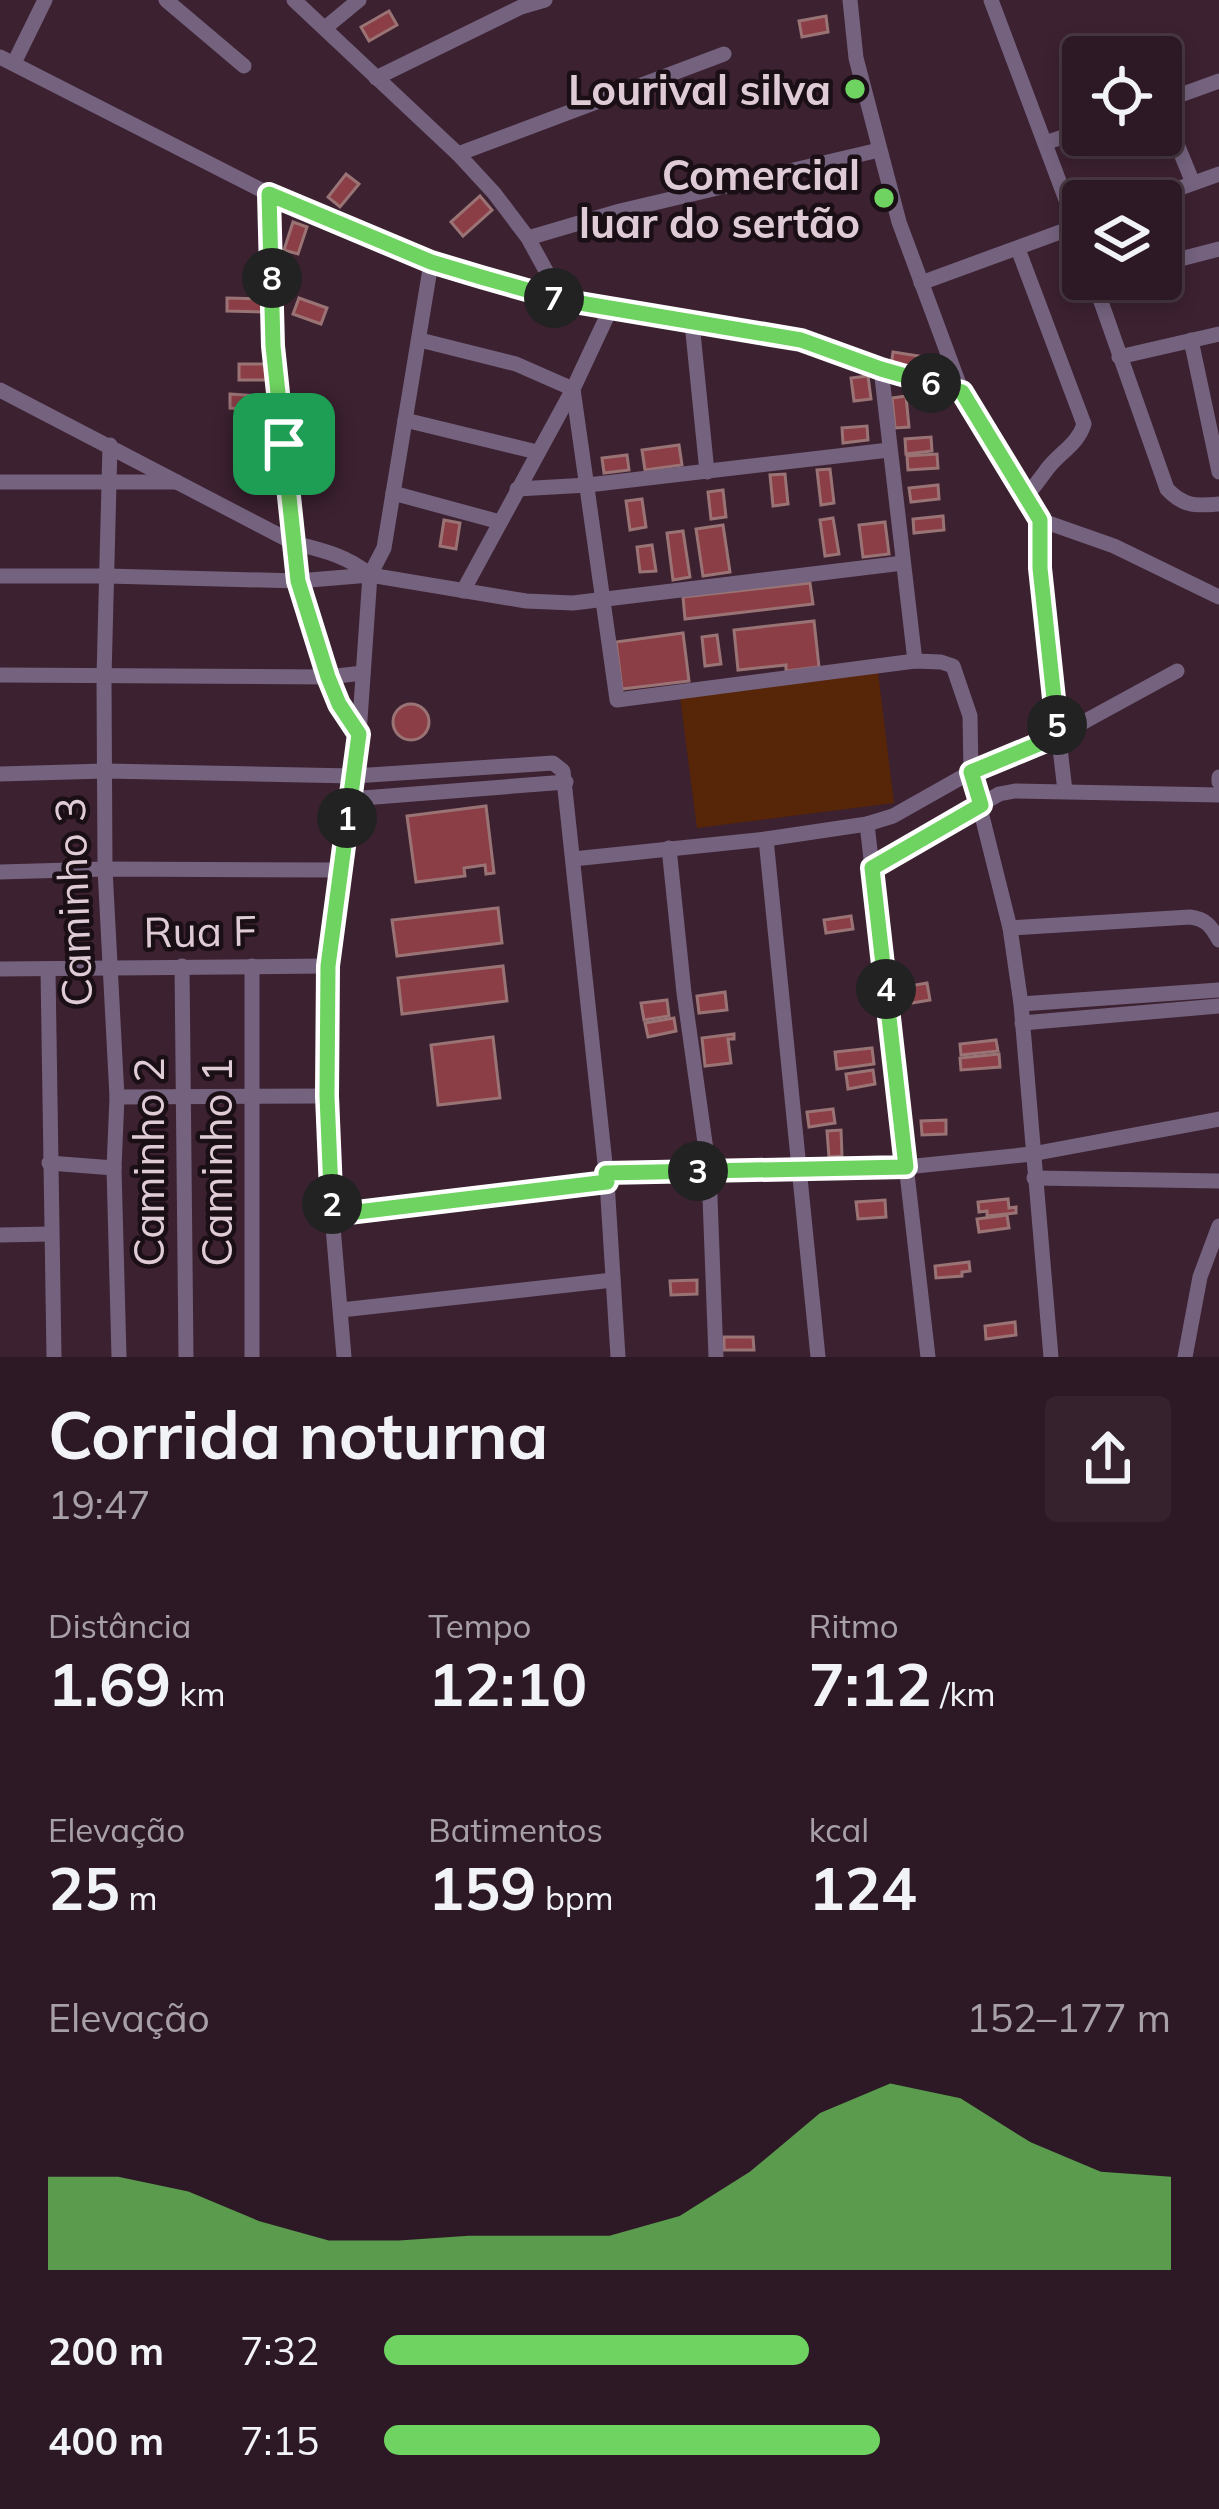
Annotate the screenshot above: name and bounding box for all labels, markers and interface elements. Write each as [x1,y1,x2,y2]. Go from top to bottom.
map controls [1062,36,1182,300]
button: locate [1062,36,1182,156]
place label: Lourival silva [568,63,831,116]
marker: Lourival silva [842,76,868,102]
place label: Comercial luar do sertão [579,148,860,249]
button: layers [1062,180,1182,300]
marker: Comercial luar do sertão [871,185,897,211]
pin: 8 [242,248,302,308]
text: 8 [262,257,282,298]
pin: 7 [524,268,584,328]
text: 7 [544,277,564,318]
pin: 6 [901,353,961,413]
text: 6 [921,362,941,403]
pin [233,393,335,495]
icon: arrive [251,411,317,477]
pin: 5 [1027,695,1087,755]
text: 5 [1047,704,1067,745]
pin: 1 [317,788,377,848]
street label: Caminho 3 [43,796,103,1008]
text: 1 [337,797,357,838]
street label: Rua F [143,904,257,958]
pin: 4 [856,959,916,1019]
text: 4 [876,968,896,1009]
street label: Caminho 2 [122,1057,175,1267]
street label: Caminho 1 [190,1057,243,1267]
pin: 3 [668,1141,728,1201]
text: 3 [688,1150,708,1191]
pin: 2 [302,1174,362,1234]
text: 2 [322,1183,342,1224]
text: Corrida noturna [48,1393,549,1476]
button: share [1045,1396,1171,1522]
text: 19:47 [48,1480,151,1529]
text: Distância [48,1605,191,1646]
text: Tempo [428,1605,531,1646]
text: Ritmo [809,1605,899,1646]
text: 1.69 [48,1646,171,1721]
text: 12:10 [428,1646,587,1721]
text: 7:12 [809,1646,932,1721]
text: km [171,1673,225,1714]
text: /km [932,1673,995,1714]
text: Elevação [48,1809,185,1850]
text: Batimentos [428,1809,603,1850]
text: kcal [809,1809,869,1850]
text: 25 [48,1850,120,1925]
text: 159 [428,1850,536,1925]
text: 124 [809,1850,917,1925]
text: m [120,1877,158,1918]
text: bpm [536,1877,614,1918]
text: Elevação [48,1993,210,2042]
text: 152–177 m [966,1993,1171,2042]
text: 200 m [48,2326,164,2375]
text: 7:32 [240,2326,319,2375]
text: 400 m [48,2416,164,2465]
text: 7:15 [240,2416,319,2465]

